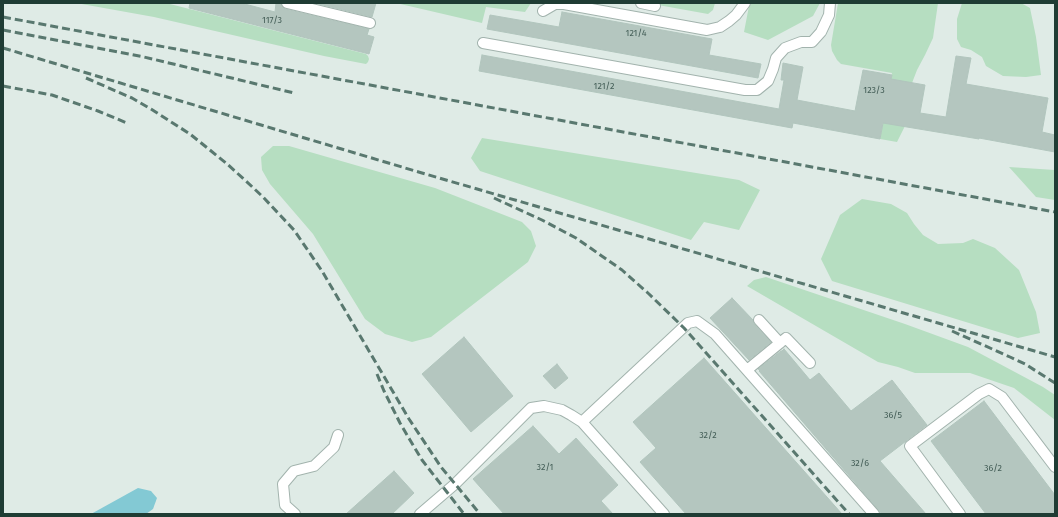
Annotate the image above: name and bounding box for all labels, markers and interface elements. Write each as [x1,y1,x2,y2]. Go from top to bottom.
house number: 117/3 [262,15,282,25]
house number: 121/4 [625,28,647,38]
house number: 121/2 [594,81,614,91]
house number: 123/3 [863,85,885,95]
house number: 36/5 [884,410,902,420]
house number: 32/2 [699,430,717,440]
house number: 32/6 [851,458,869,468]
house number: 32/1 [537,462,553,472]
house number: 36/2 [984,463,1002,473]

